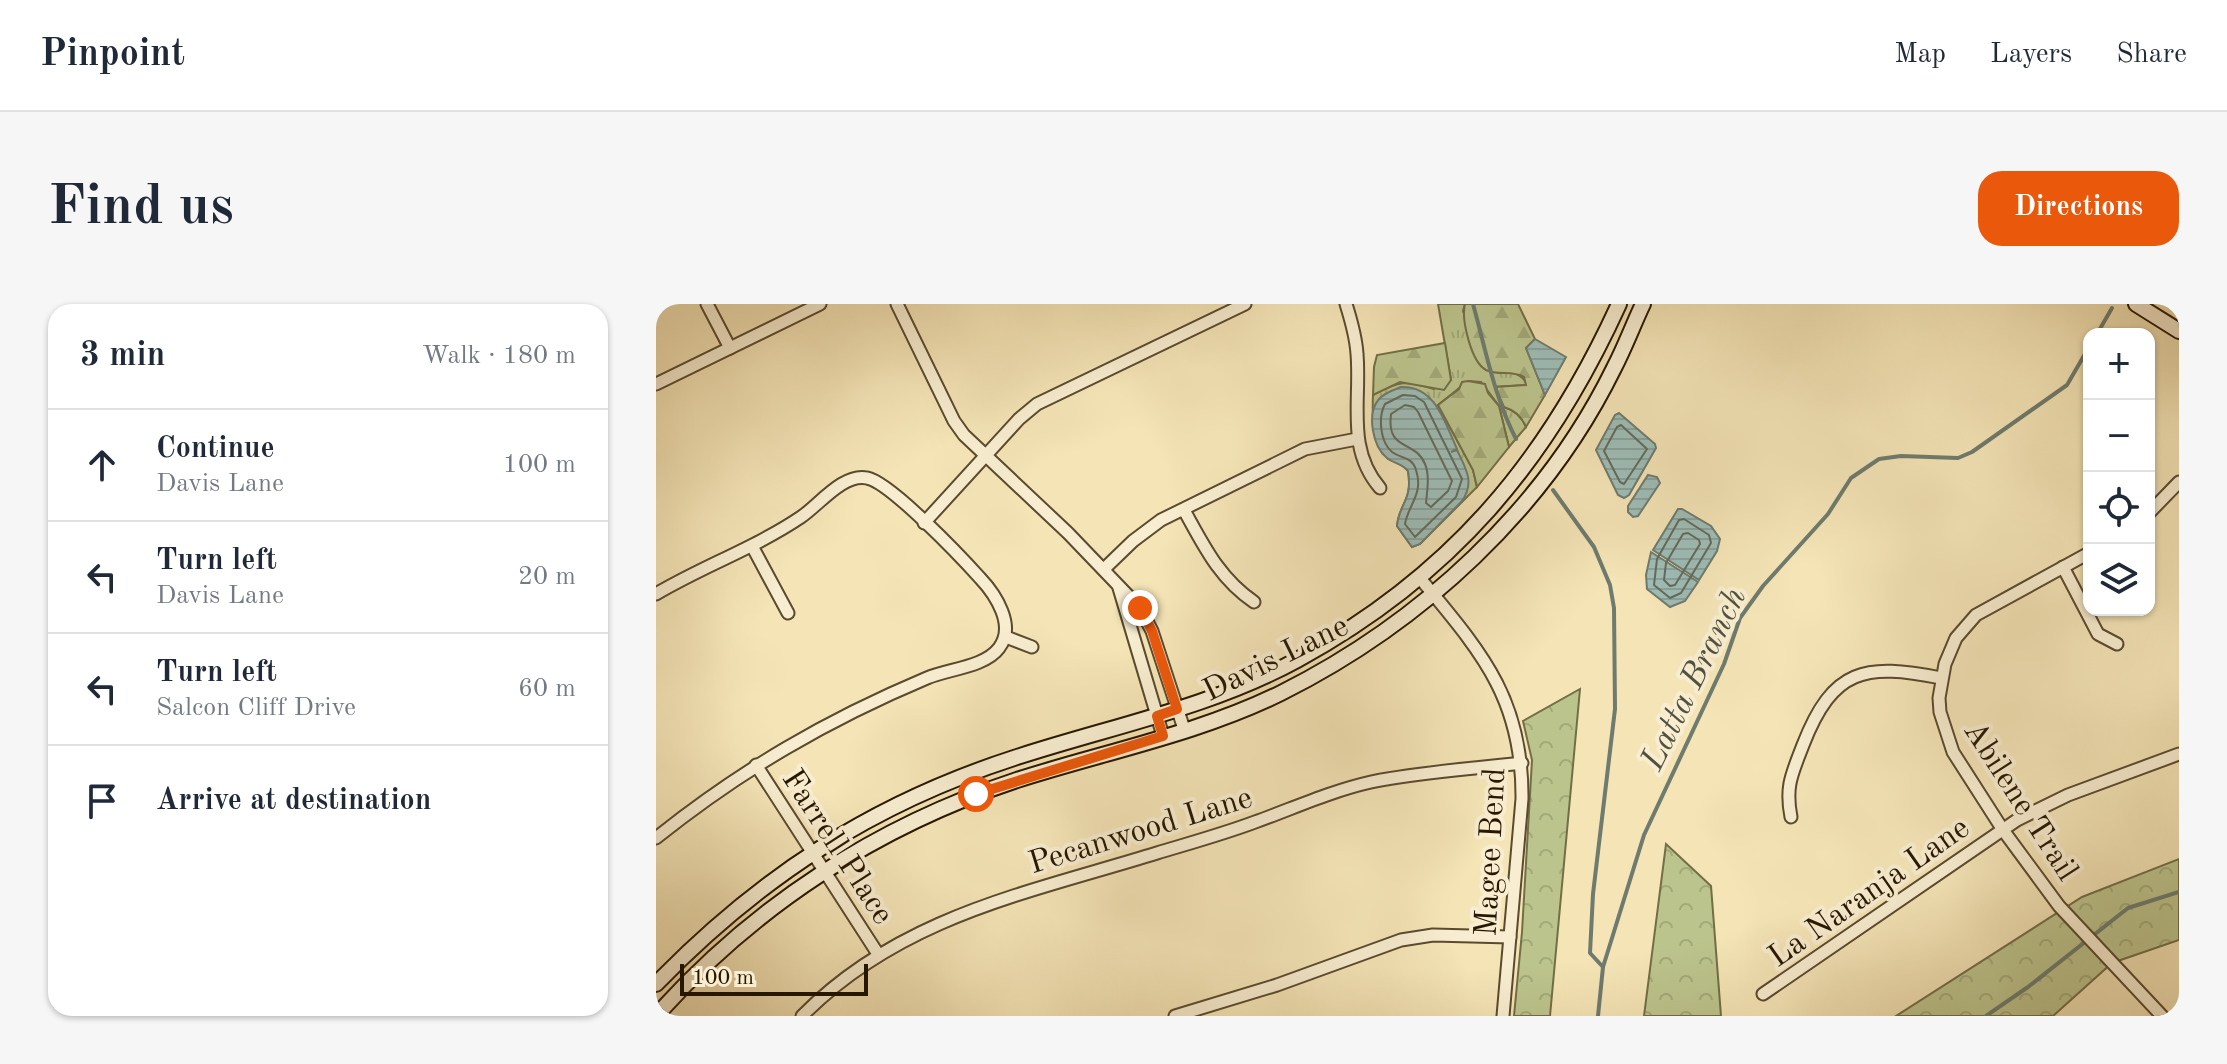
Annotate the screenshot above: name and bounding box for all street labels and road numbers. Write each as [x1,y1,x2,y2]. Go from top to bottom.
street label: Davis Lane [1199,611,1354,709]
street label: Abilene Trail [1956,716,2083,887]
street label: Farrell Place [775,764,898,931]
street label: Magee Bend [1472,767,1512,937]
street label: Pecanwood Lane [1025,783,1256,881]
street label: La Naranja Lane [1763,812,1976,975]

